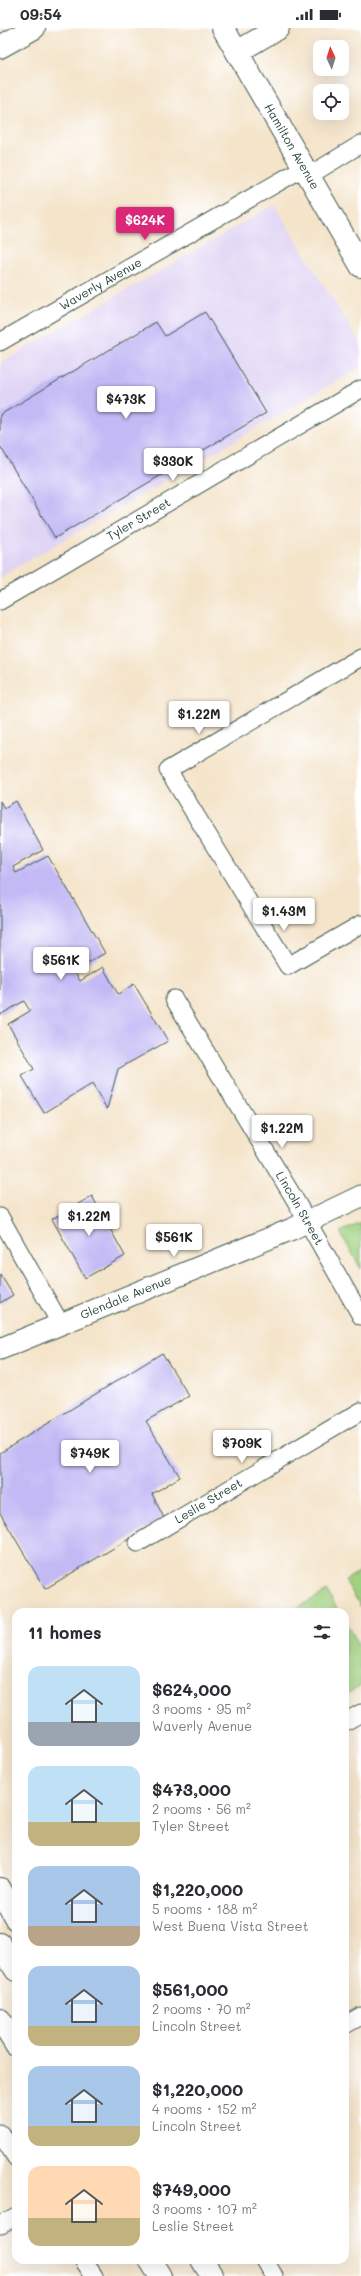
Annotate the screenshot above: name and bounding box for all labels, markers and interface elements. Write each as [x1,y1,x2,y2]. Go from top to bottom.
text: 09:54 [20,4,62,24]
north arrow [313,40,349,76]
map controls [313,40,349,120]
button: locate [313,84,349,120]
street label: Hamilton Avenue [261,100,324,192]
pin: $624K [117,207,173,241]
text: $624K [125,211,165,228]
street label: Waverly Avenue [56,253,144,313]
pin: $473K [98,386,154,420]
text: $473K [106,390,146,407]
pin: $330K [145,448,201,482]
text: $330K [153,452,193,469]
street label: Tyler Street [103,494,173,544]
pin: $1.22M [166,701,232,735]
text: $1.22M [178,705,220,722]
pin: $1.43M [251,898,317,932]
text: $1.43M [262,902,306,919]
pin: $561K [33,947,89,981]
text: $561K [42,951,80,968]
pin: $1.22M [249,1115,315,1149]
text: $1.22M [261,1119,303,1136]
street label: Lincoln Street [273,1168,328,1247]
pin: $1.22M [56,1203,122,1237]
text: $1.22M [68,1207,110,1224]
pin: $561K [146,1224,202,1258]
text: $561K [155,1228,193,1245]
street label: Glendale Avenue [78,1271,173,1322]
pin: $709K [214,1430,270,1464]
text: $709K [222,1434,262,1451]
pin: $749K [62,1440,118,1474]
text: $749K [70,1444,110,1461]
street label: Leslie Street [171,1474,245,1527]
text: 11 homes [28,1621,102,1643]
icon: filters [311,1621,333,1643]
text: $624,000 [152,1678,231,1700]
icon: home [60,1682,108,1730]
text: 3 rooms · 95 m² [152,1700,251,1717]
text: Waverly Avenue [152,1717,252,1734]
text: $473,000 [152,1778,231,1800]
icon: home [60,1782,108,1830]
text: 2 rooms · 56 m² [152,1800,251,1817]
text: Tyler Street [152,1817,229,1834]
text: $1,220,000 [152,1878,243,1900]
icon: home [60,1882,108,1930]
text: 5 rooms · 188 m² [152,1900,257,1917]
text: West Buena Vista Street [152,1917,308,1934]
text: $561,000 [152,1978,228,2000]
icon: home [60,1982,108,2030]
text: 2 rooms · 70 m² [152,2000,251,2017]
text: Lincoln Street [152,2017,241,2034]
text: $1,220,000 [152,2078,243,2100]
icon: home [60,2082,108,2130]
text: 4 rooms · 152 m² [152,2100,256,2117]
text: Lincoln Street [152,2117,241,2134]
text: $749,000 [152,2178,231,2200]
icon: home [60,2182,108,2230]
text: 3 rooms · 107 m² [152,2200,257,2217]
text: Leslie Street [152,2217,234,2234]

